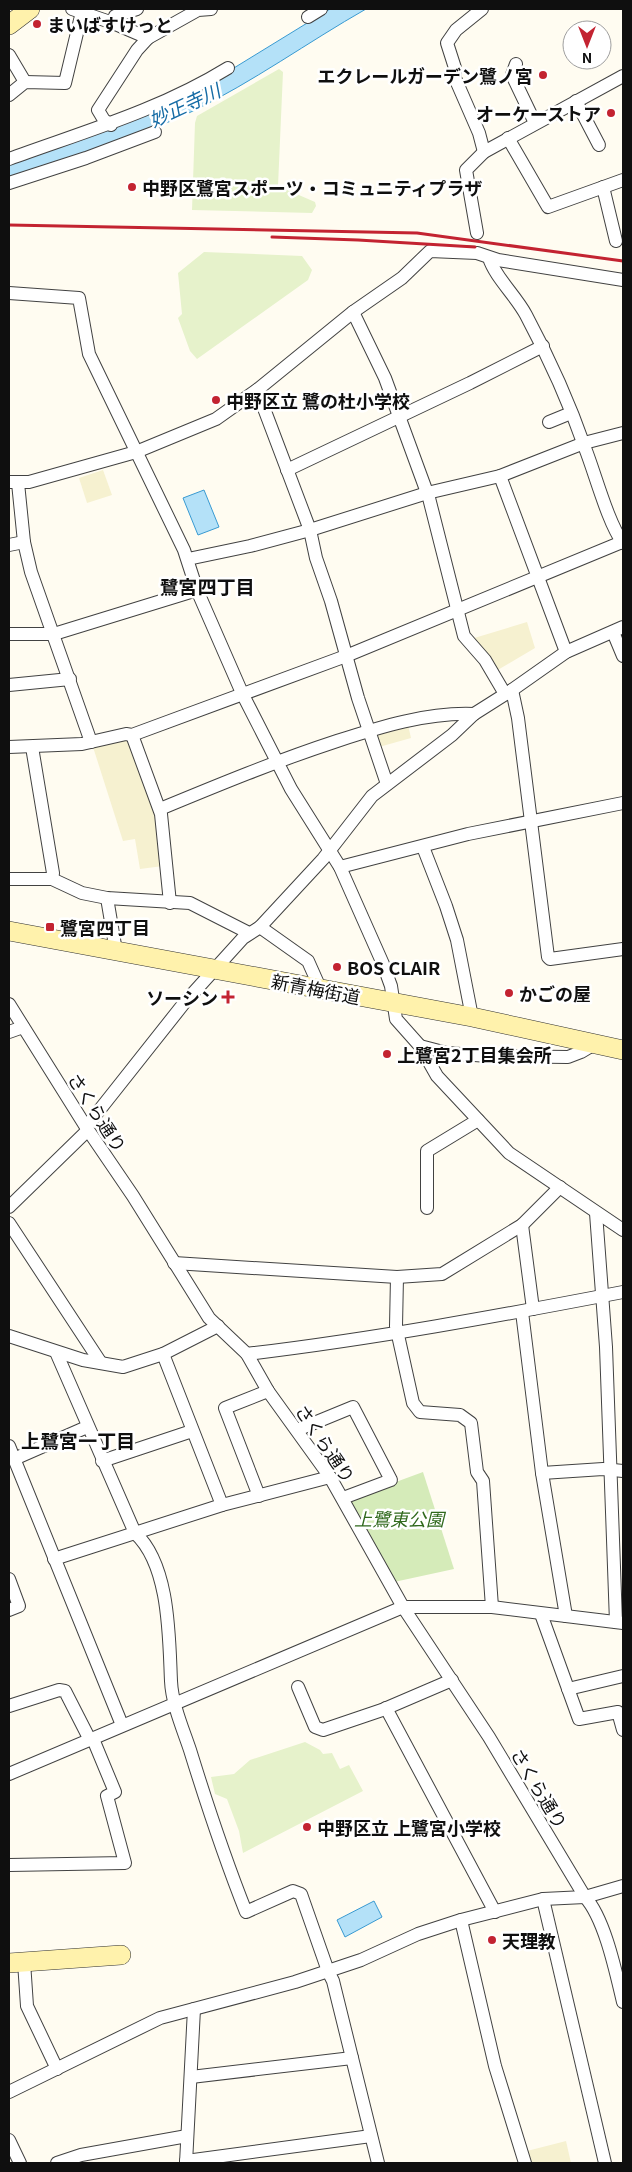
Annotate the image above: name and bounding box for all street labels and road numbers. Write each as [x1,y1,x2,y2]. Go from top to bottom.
street label: 新青梅街道 [269,967,363,1009]
street label: さくら通り [63,1067,133,1157]
street label: さくら通り [290,1398,362,1488]
street label: さくら通り [506,1743,574,1833]

